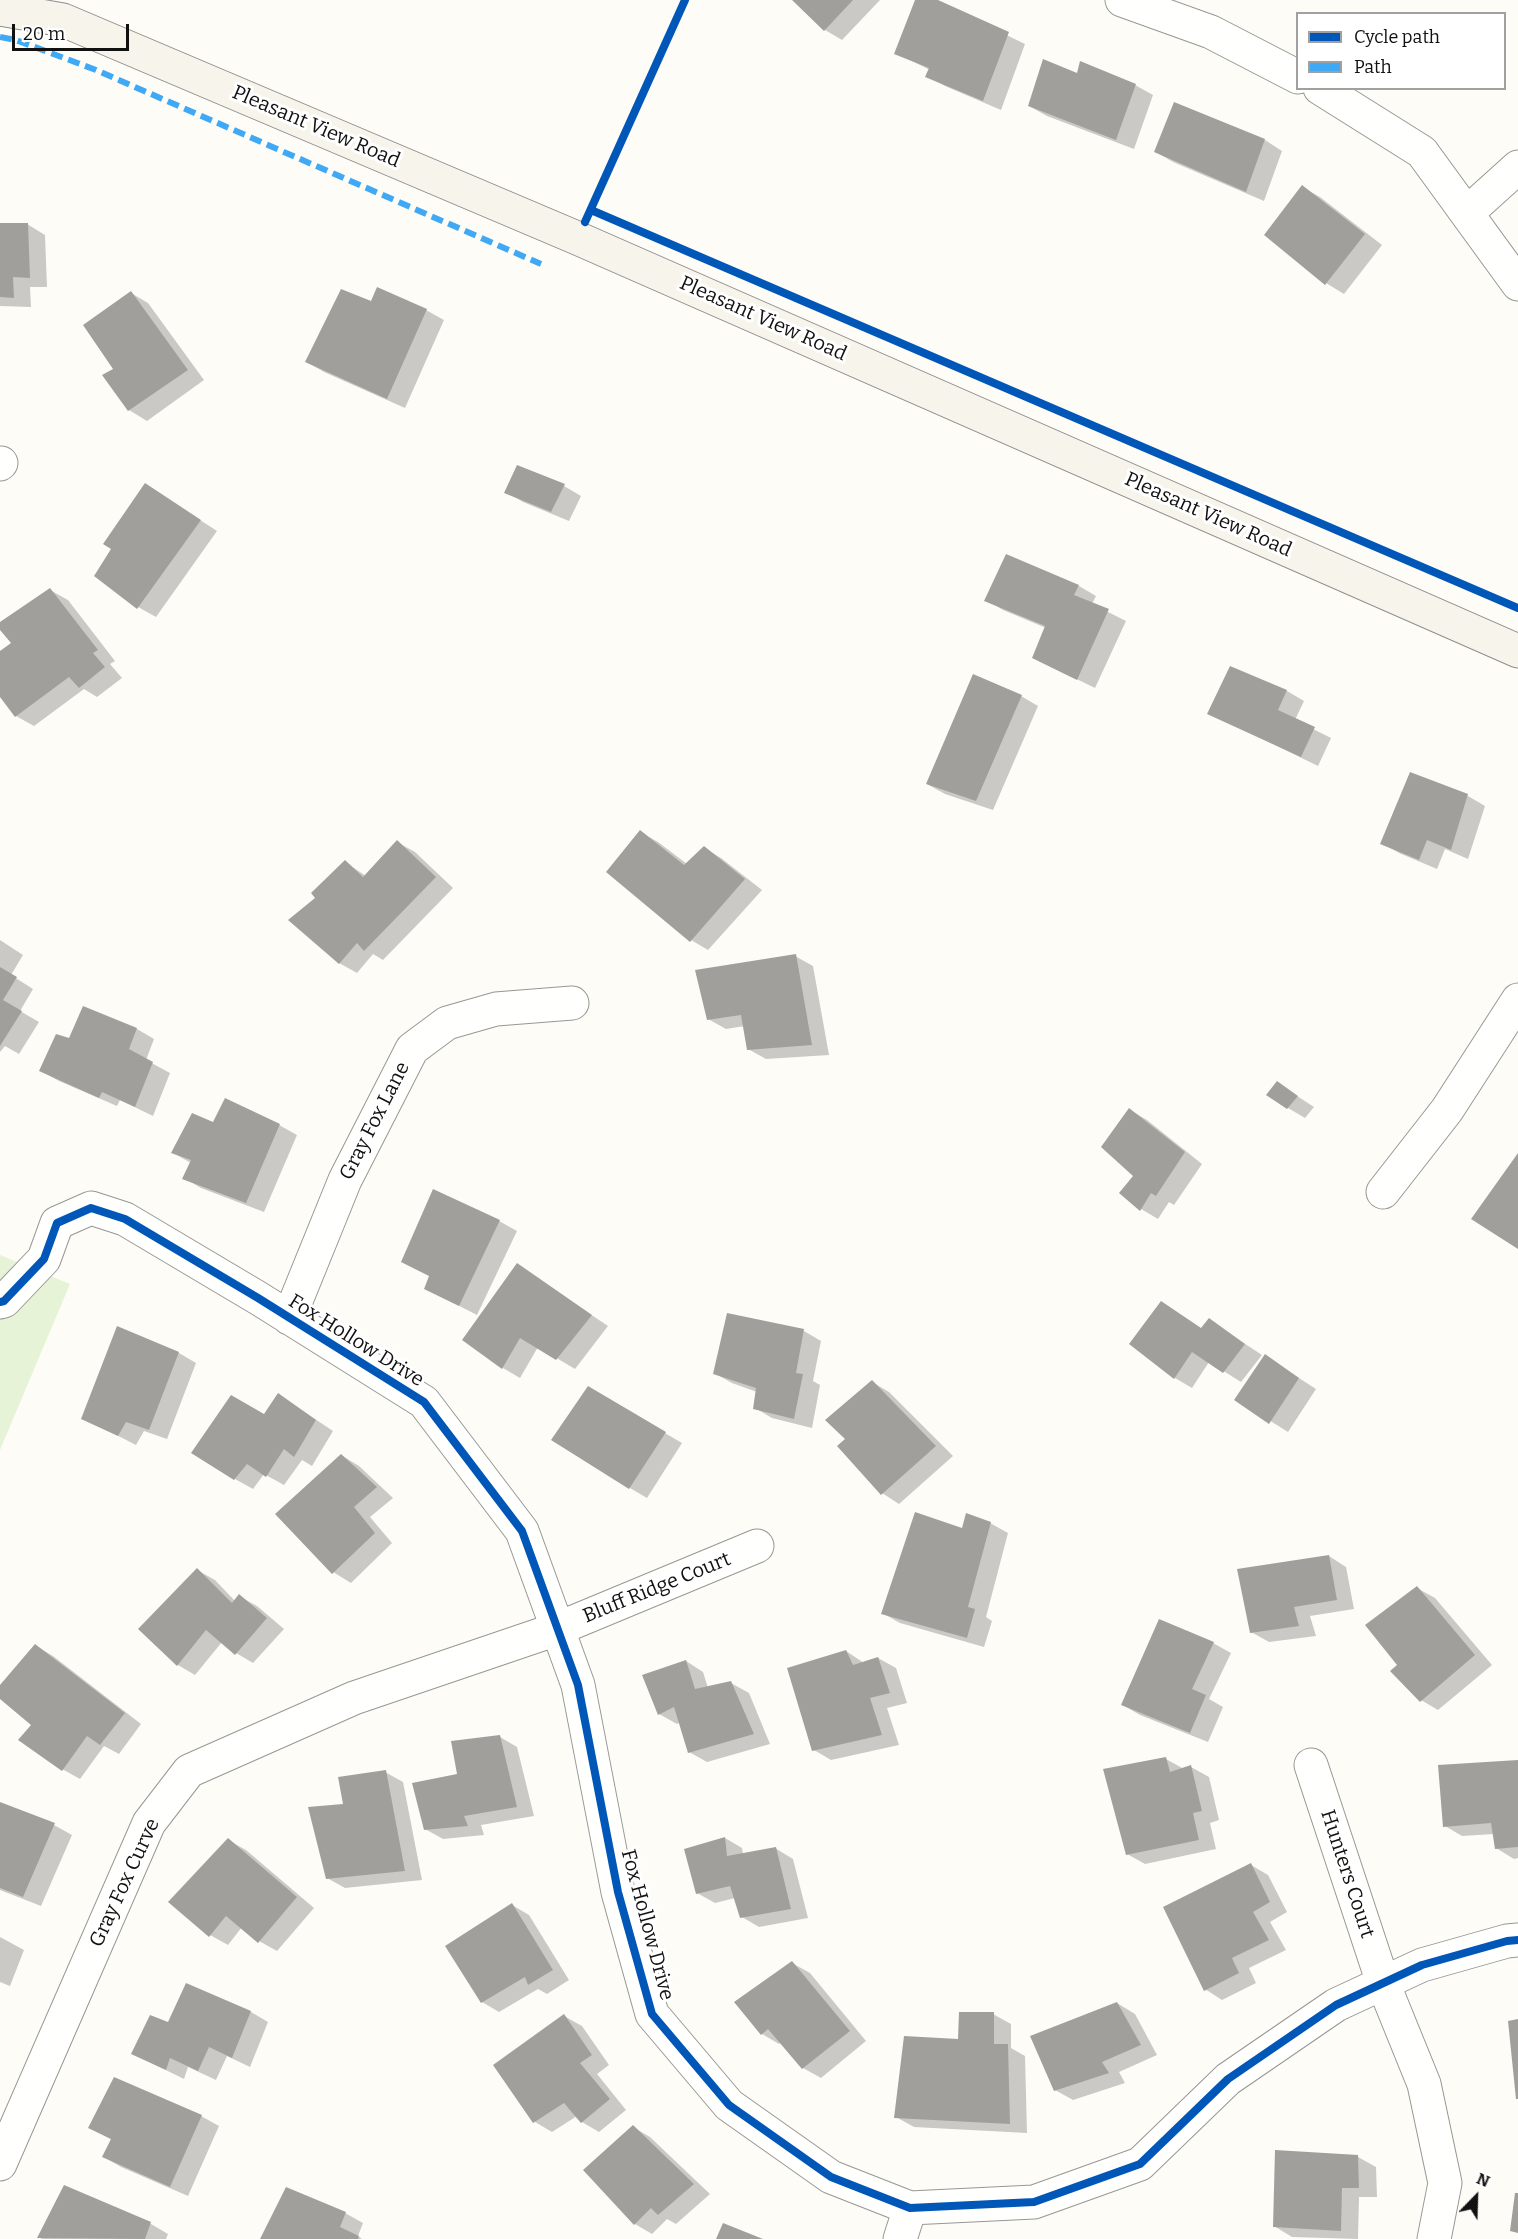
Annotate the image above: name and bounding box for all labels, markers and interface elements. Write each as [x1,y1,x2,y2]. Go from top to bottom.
scale bar [15,12,132,50]
legend [1296,12,1506,90]
text: 20 m [23,23,65,45]
text: Cycle path [1354,26,1440,48]
text: Path [1354,56,1392,78]
street label: Pleasant View Road [228,81,404,173]
street label: Pleasant View Road [676,271,850,367]
street label: Pleasant View Road [1121,467,1295,563]
street label: Gray Fox Lane [335,1058,415,1184]
street label: Fox Hollow Drive [284,1290,428,1392]
street label: Bluff Ridge Court [580,1547,734,1629]
street label: Hunters Court [1315,1807,1379,1941]
street label: Gray Fox Curve [85,1815,165,1951]
street label: Fox Hollow Drive [615,1847,679,2003]
north arrow [1446,2167,1506,2227]
text: N [1474,2169,1493,2191]

